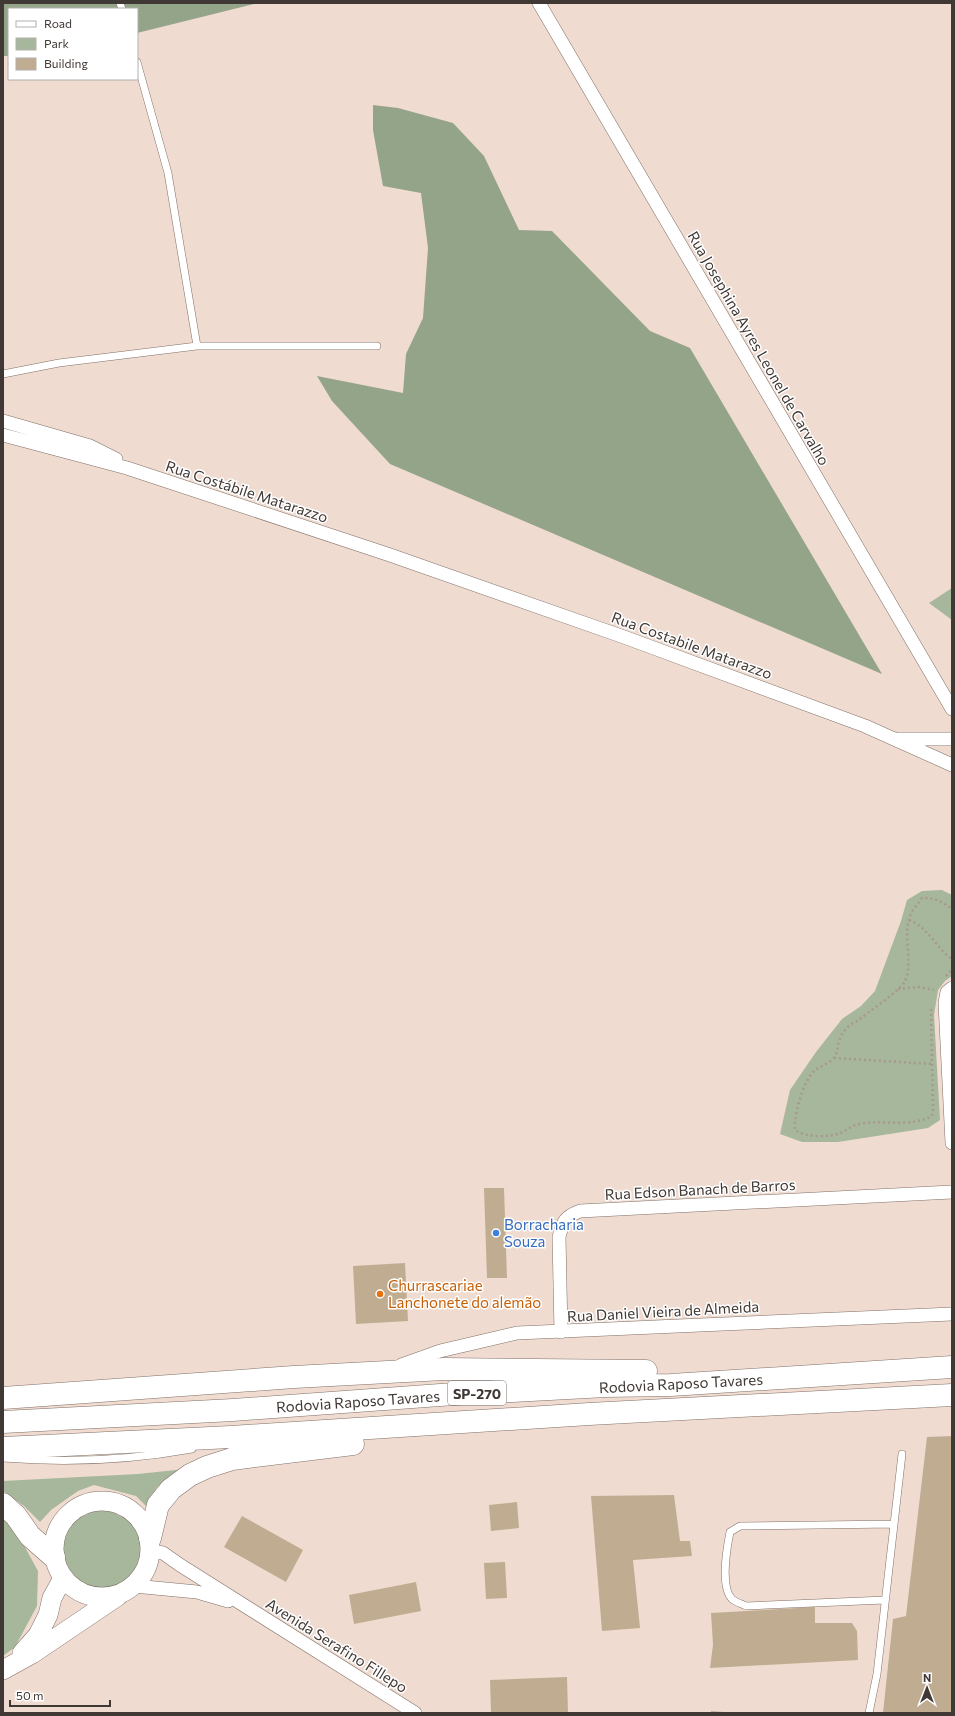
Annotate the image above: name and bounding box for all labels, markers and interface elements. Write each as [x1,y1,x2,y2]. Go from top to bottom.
legend [8,8,138,80]
text: Road [44,16,72,30]
text: Park [44,36,70,50]
text: Building [44,56,88,70]
street label: Rua Josephina Ayres Leonel de Carvalho [684,228,834,468]
street label: Rua Costábile Matarazzo [163,456,331,526]
street label: Rua Costabile Matarazzo [609,607,775,683]
street label: Rua Edson Banach de Barros [604,1175,796,1203]
place label: Borracharia Souza [504,1215,584,1250]
marker: Borracharia Souza [491,1228,501,1238]
place label: Churrascariae Lanchonete do alemão [388,1276,541,1311]
marker: Churrascariae Lanchonete do alemão [375,1289,385,1299]
street label: Rua Daniel Vieira de Almeida [566,1297,760,1325]
street label: Rodovia Raposo Tavares [599,1370,764,1396]
road number: SP-270 [448,1381,506,1405]
street label: Rodovia Raposo Tavares [275,1386,441,1416]
street label: Avenida Serafino Fillepo [263,1594,411,1696]
north arrow [907,1668,947,1708]
text: N [923,1671,931,1684]
scale bar [10,1682,110,1708]
text: 50 m [16,1688,44,1702]

